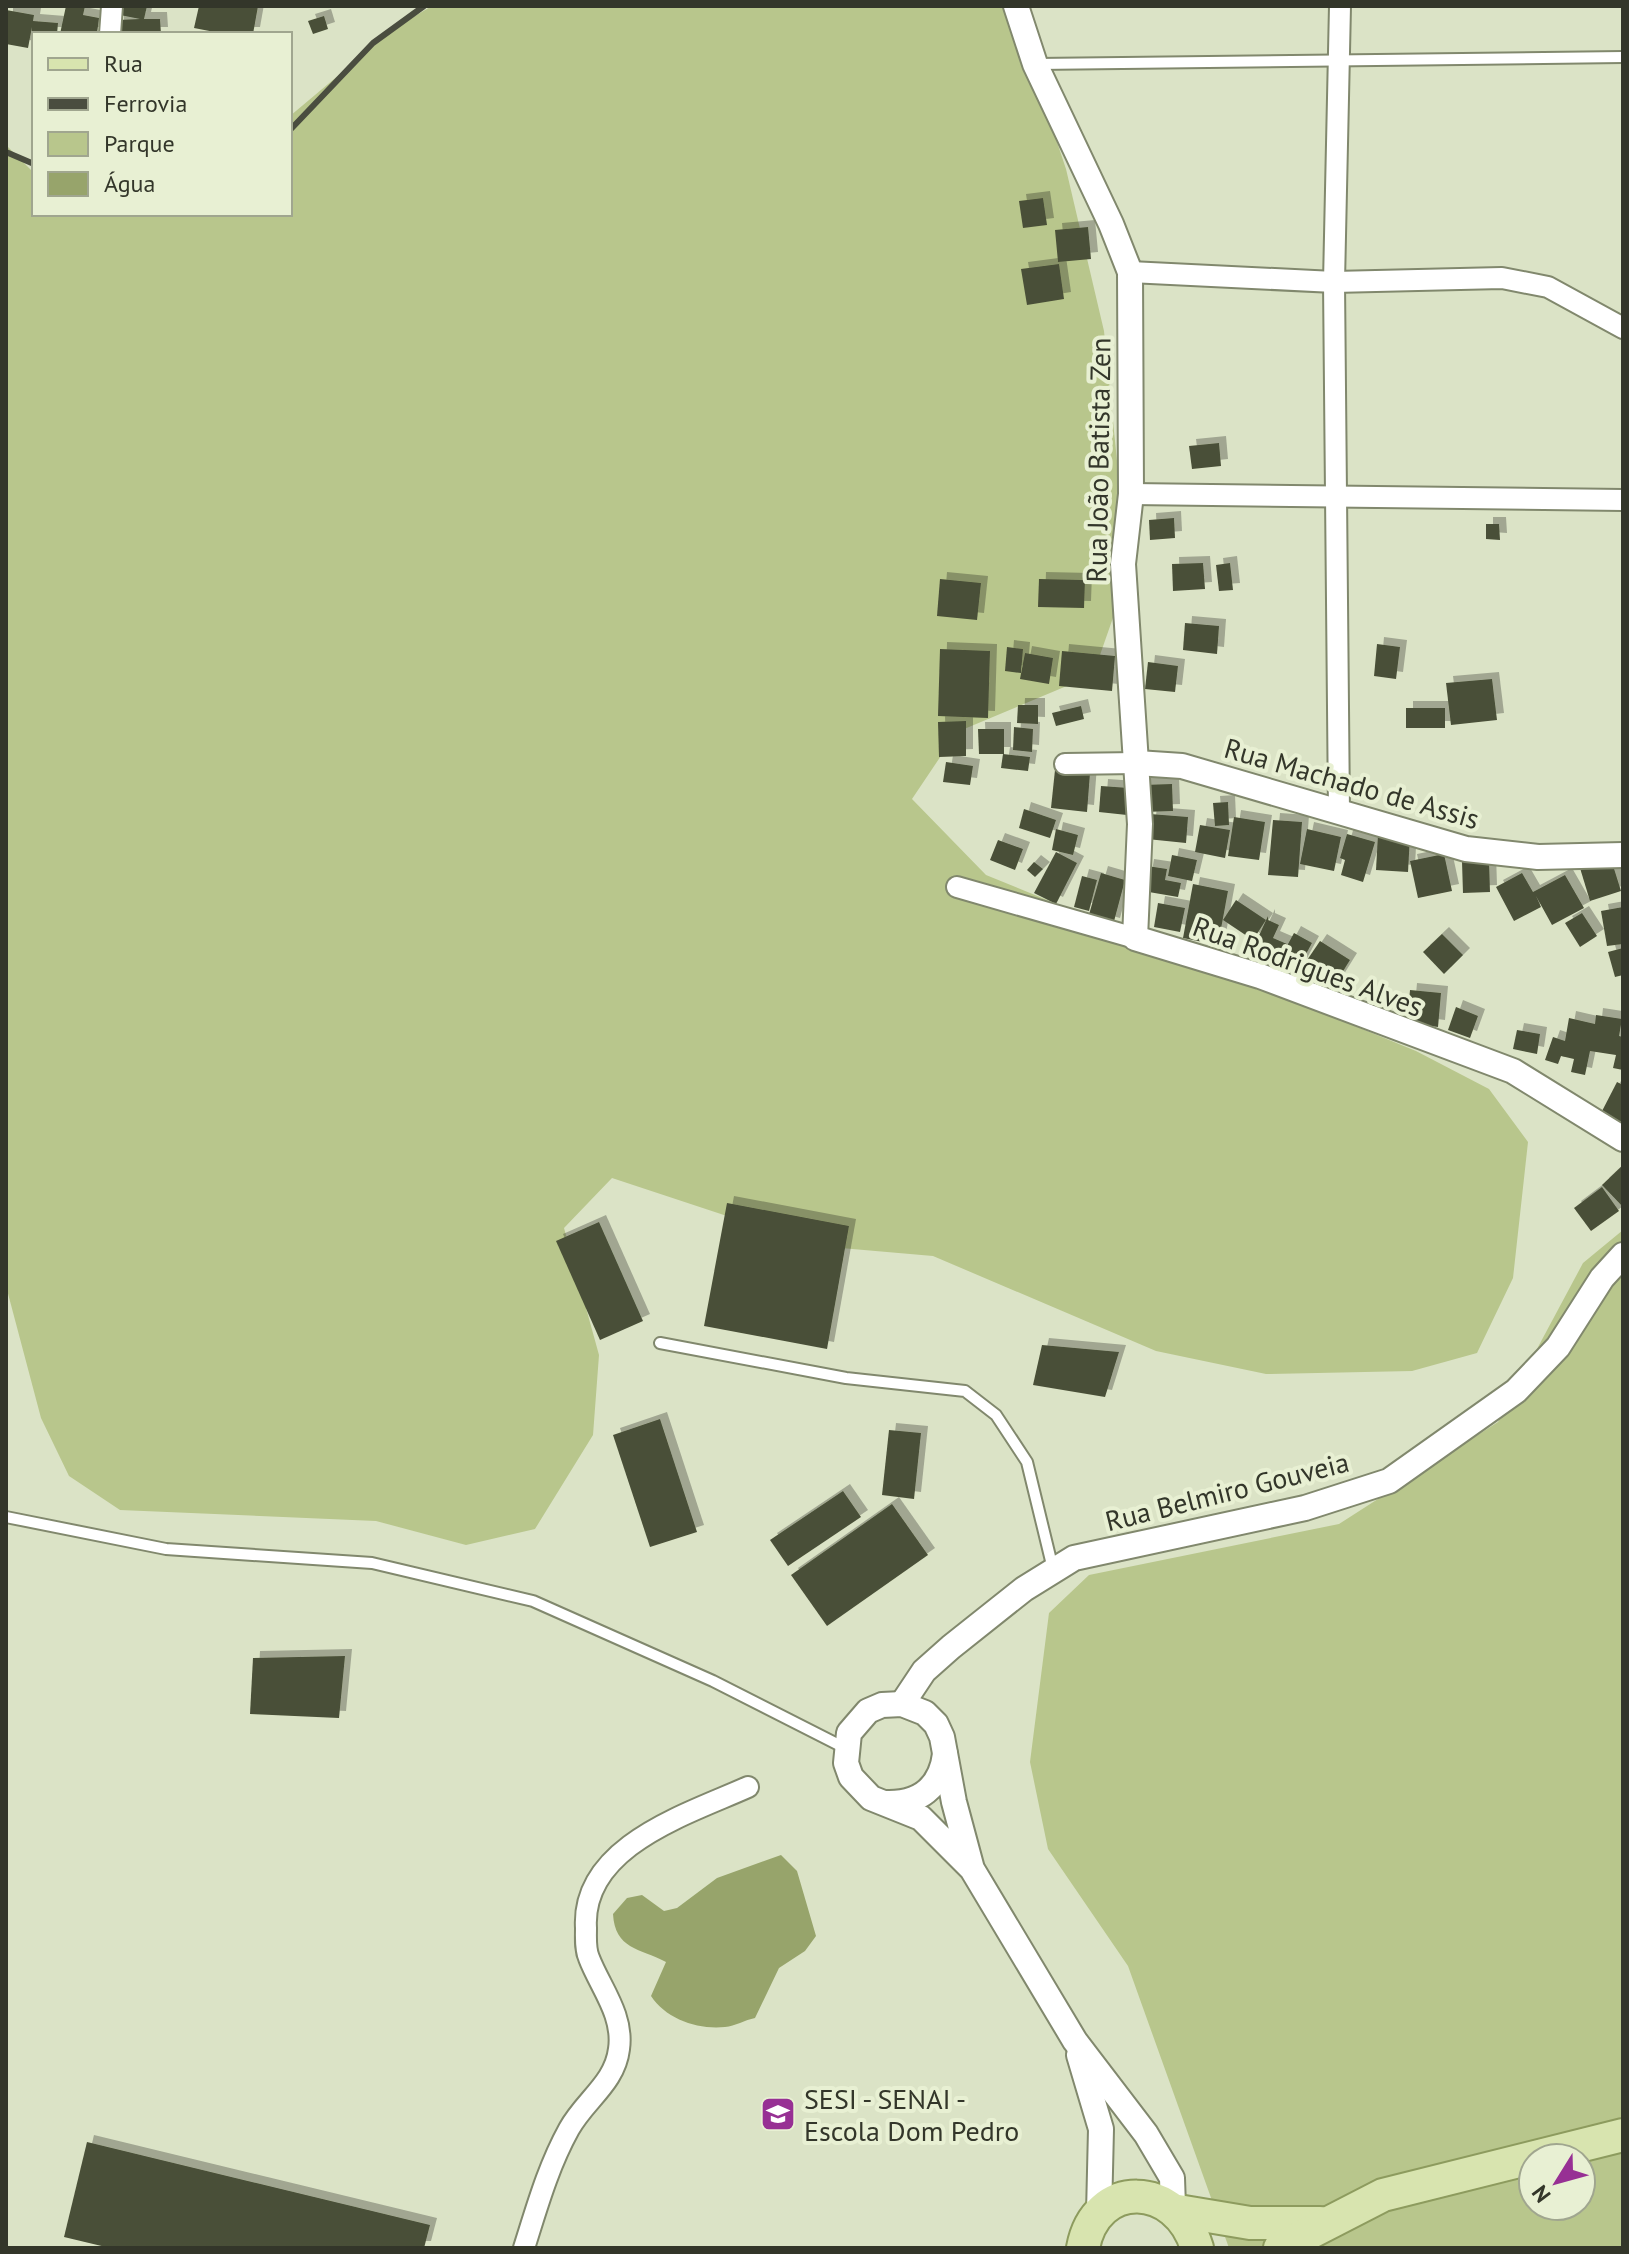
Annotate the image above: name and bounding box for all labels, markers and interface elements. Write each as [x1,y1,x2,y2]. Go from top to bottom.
legend [32,32,292,216]
text: Rua [104,48,143,79]
text: Ferrovia [104,88,187,119]
text: Parque [104,128,175,159]
text: Água [104,168,155,199]
street label: Rua João Batista Zen [1077,337,1119,583]
street label: Rua Machado de Assis [1220,729,1484,837]
street label: Rua Rodrigues Alves [1188,907,1428,1025]
street label: Rua Belmiro Gouveia [1101,1443,1353,1539]
place label: SESI - SENAI - Escola Dom Pedro [804,2080,1019,2149]
school or university icon: SESI - SENAI - Escola Dom Pedro [759,2095,797,2133]
north arrow [1517,2142,1597,2222]
text: N [1525,2180,1557,2208]

